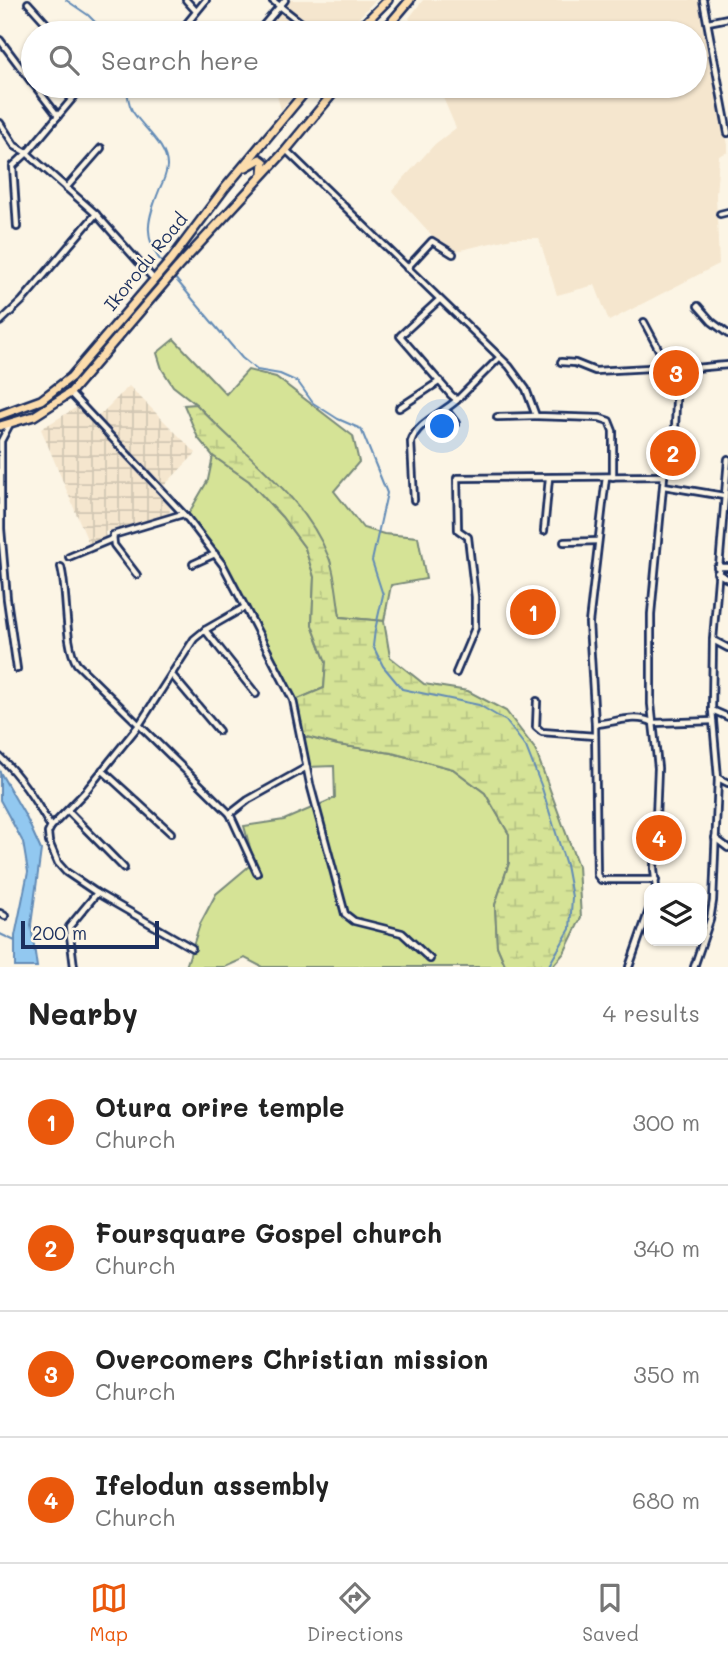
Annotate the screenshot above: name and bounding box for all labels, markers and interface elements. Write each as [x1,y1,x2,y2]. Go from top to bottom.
search box [21,21,707,98]
icon: search [45,41,83,79]
text: Search here [101,43,259,77]
street label: Ikorodu Road [98,207,192,315]
pin: 3 [653,347,699,399]
your location [425,409,459,443]
pin: 2 [650,427,696,479]
pin: 1 [510,586,556,638]
pin: 4 [636,812,682,864]
map controls [644,883,707,946]
button: layers [644,883,707,946]
scale bar [21,918,159,950]
text: 200 m [32,920,87,945]
text: Nearby [28,993,138,1033]
text: 4 results [603,998,700,1028]
text: Otura orire temple [95,1090,345,1124]
text: 1 [46,1107,56,1137]
text: 300 m [632,1107,700,1137]
text: Church [95,1124,175,1154]
text: Foursquare Gospel church [95,1216,442,1250]
text: 2 [45,1233,57,1263]
text: 340 m [633,1233,700,1263]
text: Church [95,1250,175,1280]
text: Overcomers Christian mission [95,1342,488,1376]
text: 3 [44,1359,58,1389]
text: 350 m [633,1359,700,1389]
text: Church [95,1376,175,1406]
text: Ifelodun assembly [95,1468,329,1502]
text: 4 [44,1485,58,1515]
text: 680 m [632,1485,700,1515]
text: Church [95,1502,175,1532]
tab: Map [89,1579,128,1646]
tab: Directions [307,1579,403,1646]
tab: Saved [582,1579,639,1646]

